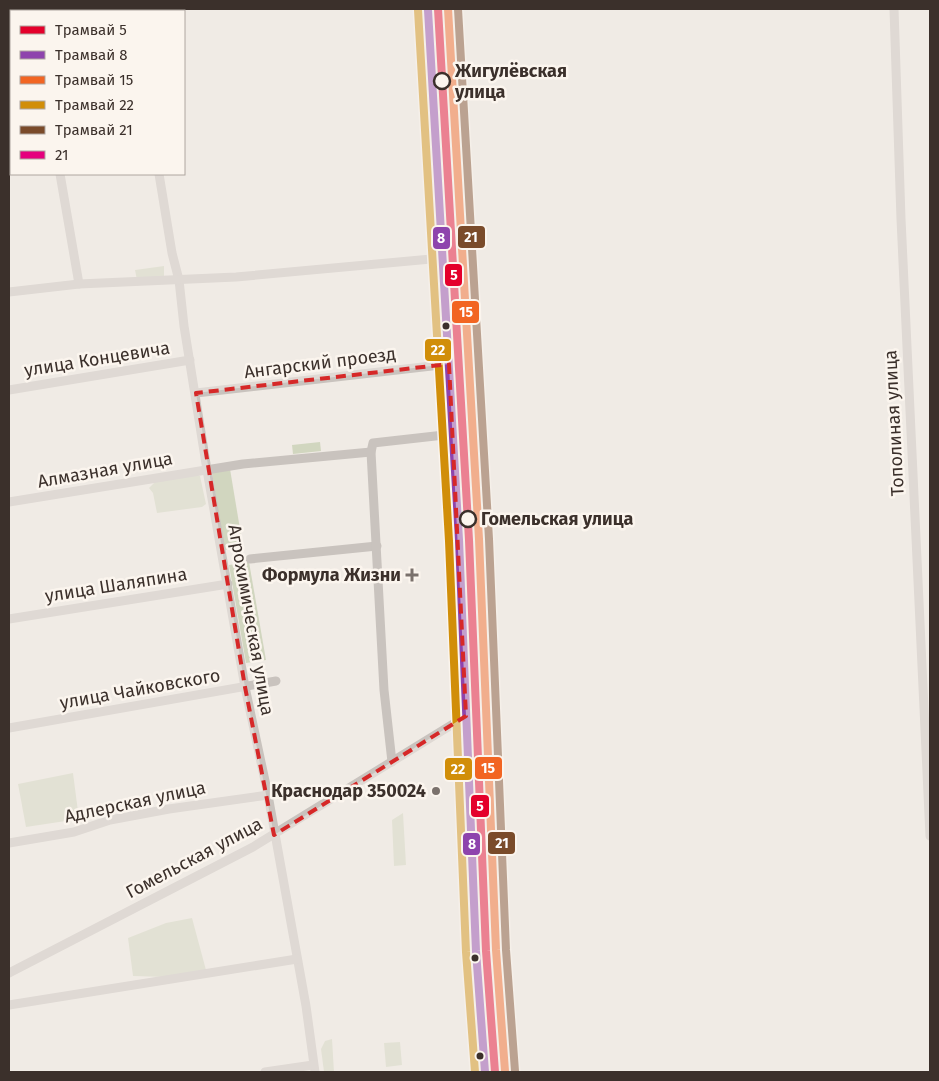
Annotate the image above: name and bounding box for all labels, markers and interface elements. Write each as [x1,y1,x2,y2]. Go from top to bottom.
legend [10,10,185,175]
text: Трамвай 5 [55,21,127,39]
text: Трамвай 8 [55,46,127,64]
place label: Жигулёвская улица [454,60,567,103]
text: Трамвай 15 [55,71,133,89]
marker: Жигулёвская улица [433,72,451,90]
text: Трамвай 22 [55,96,134,114]
text: Трамвай 21 [55,121,133,139]
text: 21 [55,146,69,164]
line badge: 21 [457,225,486,249]
line badge: 8 [432,226,451,250]
text: 21 [464,229,478,246]
text: 8 [437,230,445,247]
line badge: 5 [444,263,463,287]
text: 5 [450,267,458,284]
line badge: 15 [451,300,480,324]
text: 15 [459,304,473,321]
unlabelled marker [441,321,451,331]
street label: улица Концевича [23,337,171,381]
line badge: 22 [424,338,452,362]
text: 22 [431,342,445,359]
street label: Ангарский проезд [243,343,397,383]
street label: Тополиная улица [879,349,909,497]
street label: Алмазная улица [36,447,174,493]
place label: Гомельская улица [481,508,633,530]
marker: Гомельская улица [459,510,477,528]
street label: Агрохимическая улица [223,523,279,717]
street label: улица Шаляпина [43,563,189,607]
place label: Формула Жизни [262,564,401,586]
marker: Формула Жизни [405,568,419,582]
street label: улица Чайковского [58,664,222,714]
line badge: 15 [474,756,503,780]
line badge: 22 [444,757,473,781]
text: 15 [481,760,495,777]
text: 22 [451,761,465,778]
street label: Адлерская улица [62,776,208,828]
place label: Краснодар 350024 [271,780,426,802]
marker: Краснодар 350024 [430,785,442,797]
line badge: 5 [470,794,490,818]
text: 5 [476,798,484,815]
street label: Гомельская улица [122,813,266,903]
line badge: 21 [487,831,516,855]
line badge: 8 [462,832,481,856]
text: 21 [495,835,509,852]
text: 8 [468,836,476,853]
unlabelled marker [470,953,480,963]
unlabelled marker [475,1051,485,1061]

